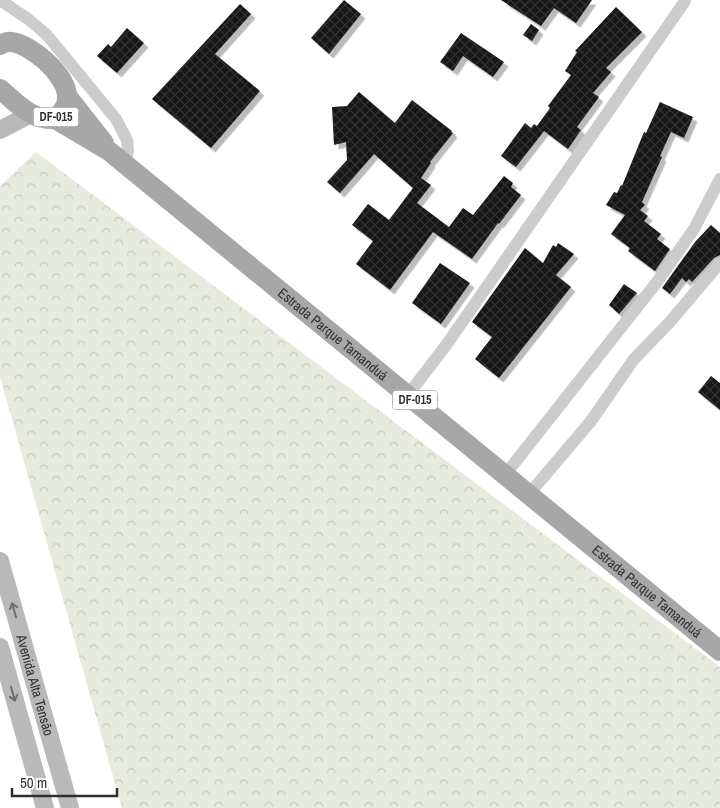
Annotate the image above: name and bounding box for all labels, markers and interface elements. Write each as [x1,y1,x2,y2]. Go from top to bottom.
road number: DF-015 [34,108,78,126]
street label: Estrada Parque Tamanduá [274,284,392,385]
road number: DF-015 [392,390,438,410]
street label: Estrada Parque Tamanduá [588,541,706,642]
one-way arrow [8,602,18,618]
street label: Avenida Alta Tensāo [12,631,58,738]
one-way arrow [9,686,19,702]
scale bar [12,766,118,798]
text: 50 m [20,772,47,793]

